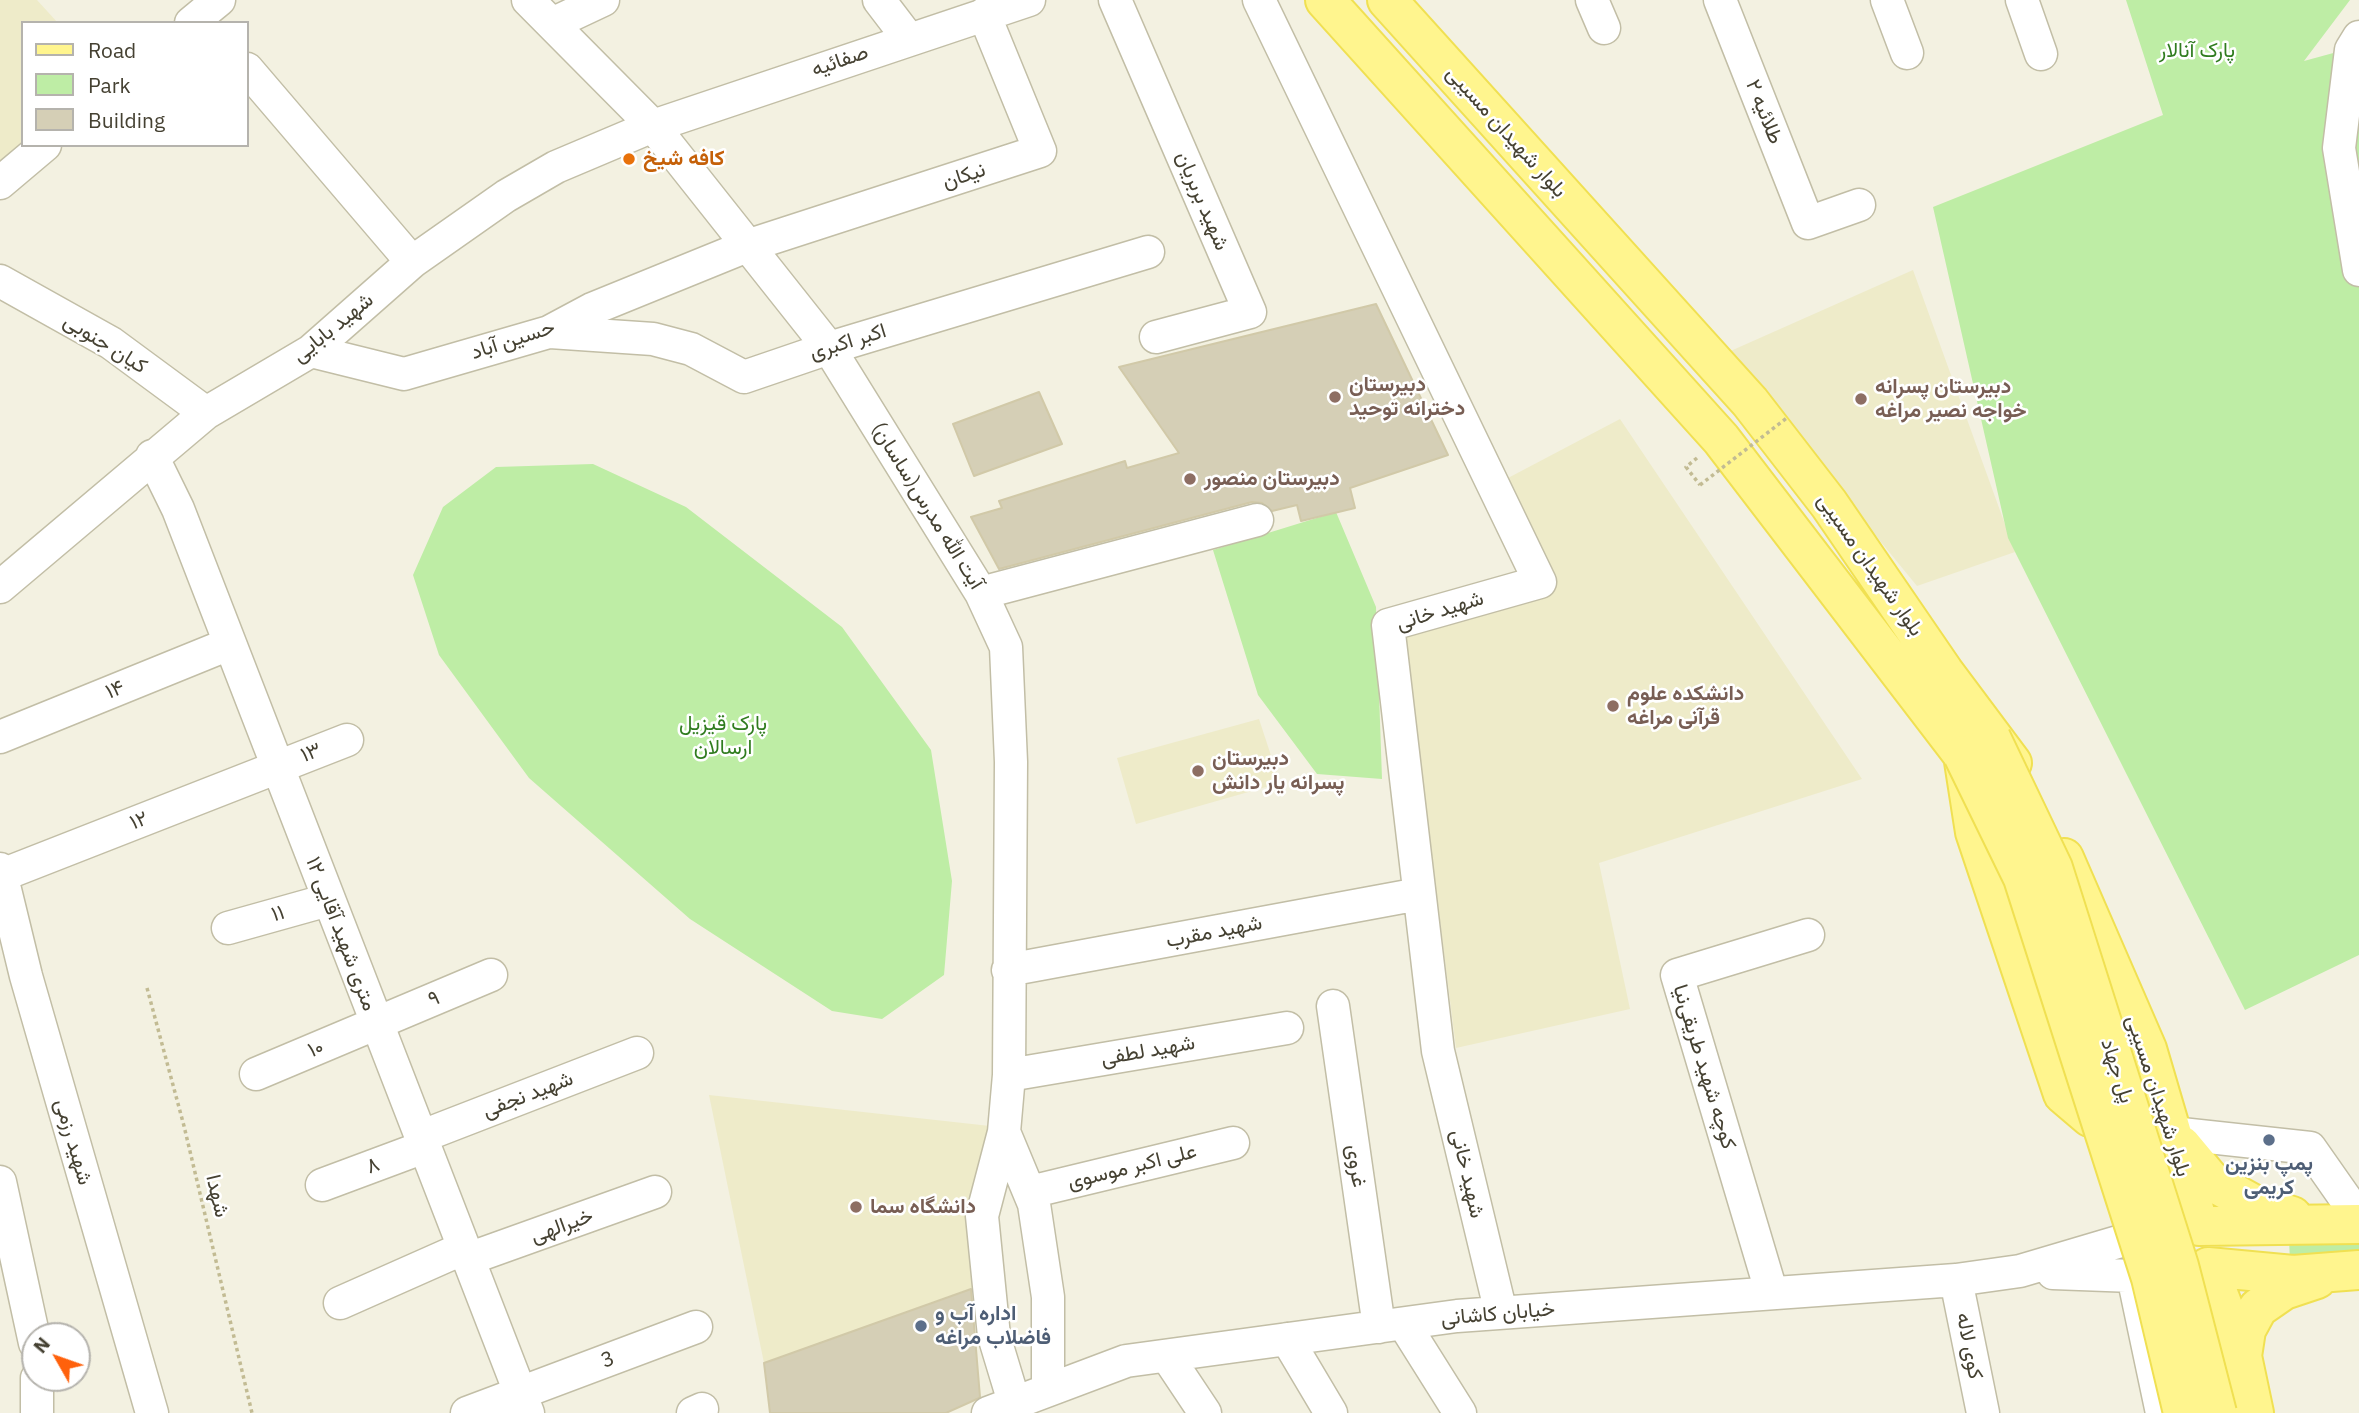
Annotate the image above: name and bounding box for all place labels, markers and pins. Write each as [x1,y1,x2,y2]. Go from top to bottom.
place label: کافه شیخ [643,146,724,172]
marker: کافه شیخ [621,151,637,167]
place label: دبیرستان دخترانه توحید [1349,372,1465,422]
place label: دبیرستان پسرانه خواجه نصیر مراغه [1875,374,2027,424]
marker: دبیرستان دخترانه توحید [1327,389,1343,405]
marker: دبیرستان پسرانه خواجه نصیر مراغه [1853,391,1869,407]
place label: دبیرستان منصور [1204,466,1340,492]
marker: دبیرستان منصور [1182,471,1198,487]
place label: دانشکده علوم قرآنی مراغه [1627,681,1744,731]
marker: دانشکده علوم قرآنی مراغه [1605,698,1621,714]
place label: دبیرستان پسرانه یار دانش [1212,746,1344,796]
marker: دبیرستان پسرانه یار دانش [1190,763,1206,779]
marker: پمپ بنزین کریمی [2261,1132,2277,1148]
place label: پمپ بنزین کریمی [2225,1151,2313,1201]
place label: دانشگاه سما [870,1194,976,1220]
marker: دانشگاه سما [848,1199,864,1215]
place label: اداره آب و فاضلاب مراغه [935,1301,1051,1351]
marker: اداره آب و فاضلاب مراغه [913,1318,929,1334]

